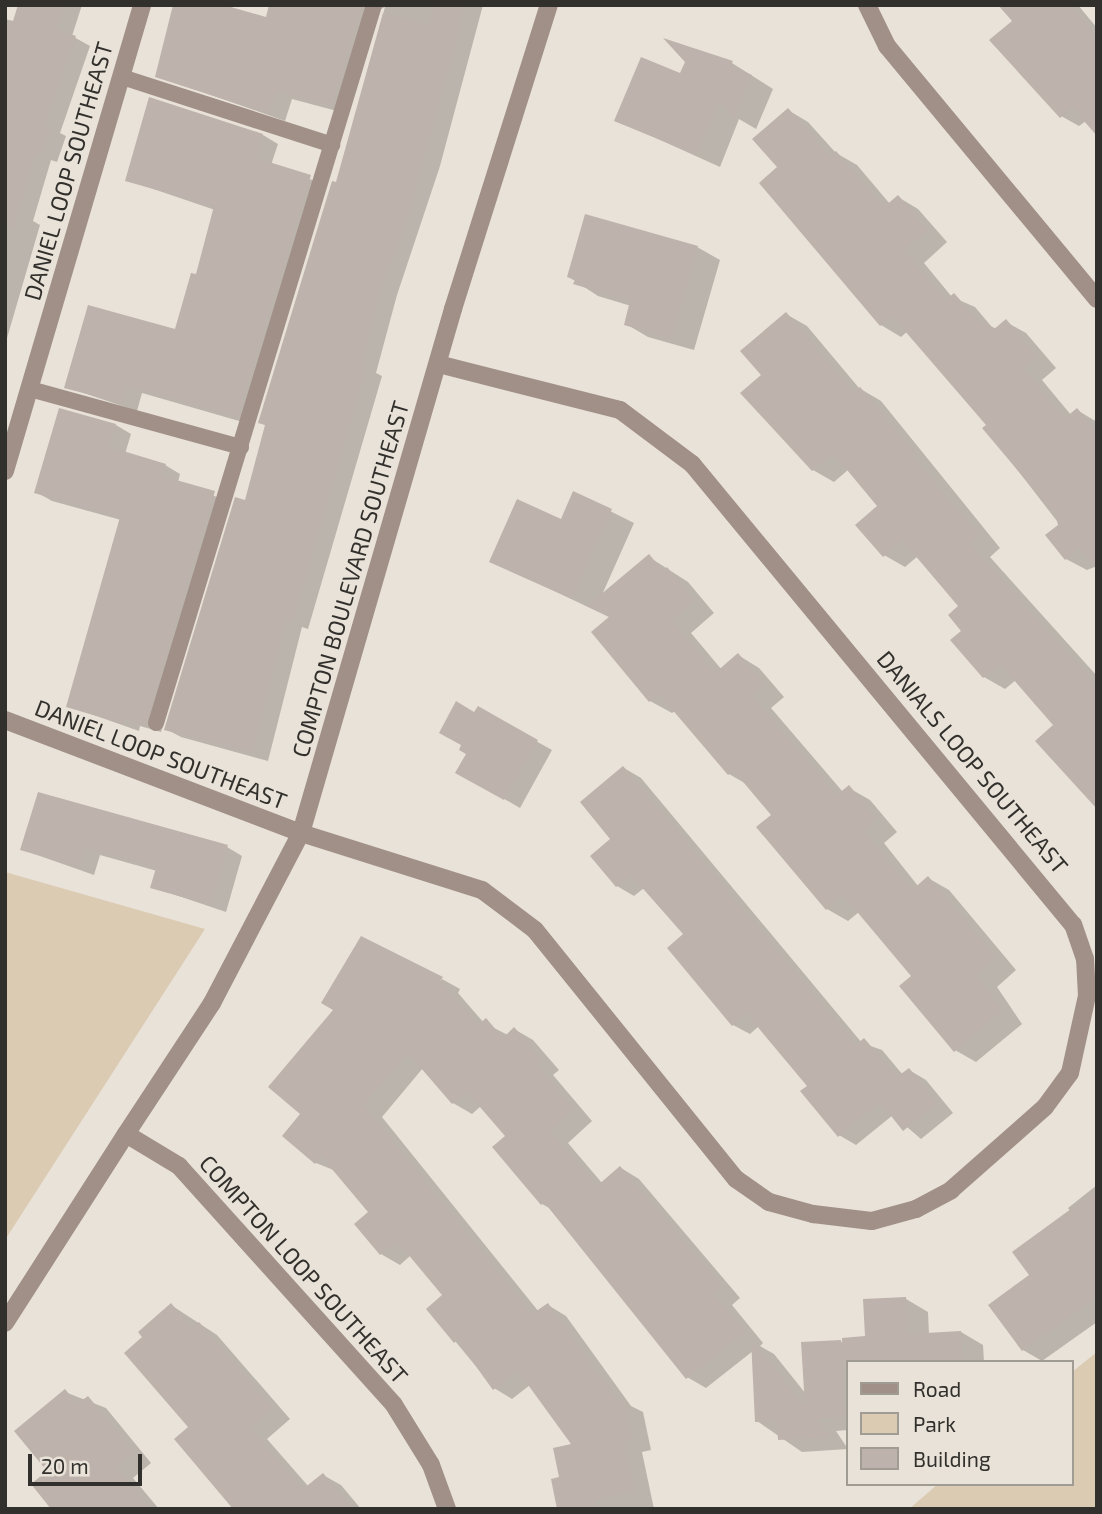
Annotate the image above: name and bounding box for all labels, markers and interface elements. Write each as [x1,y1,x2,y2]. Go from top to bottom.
street label: DANIEL LOOP SOUTHEAST [18,38,118,304]
street label: COMPTON BOULEVARD SOUTHEAST [286,398,414,760]
street label: DANIALS LOOP SOUTHEAST [872,645,1074,879]
street label: DANIEL LOOP SOUTHEAST [31,693,291,815]
street label: COMPTON LOOP SOUTHEAST [194,1149,414,1389]
legend [846,1360,1074,1486]
text: Road [913,1376,961,1401]
text: Park [913,1411,956,1436]
scale bar [32,1440,145,1484]
text: Building [913,1446,991,1471]
text: 20 m [41,1453,89,1478]

